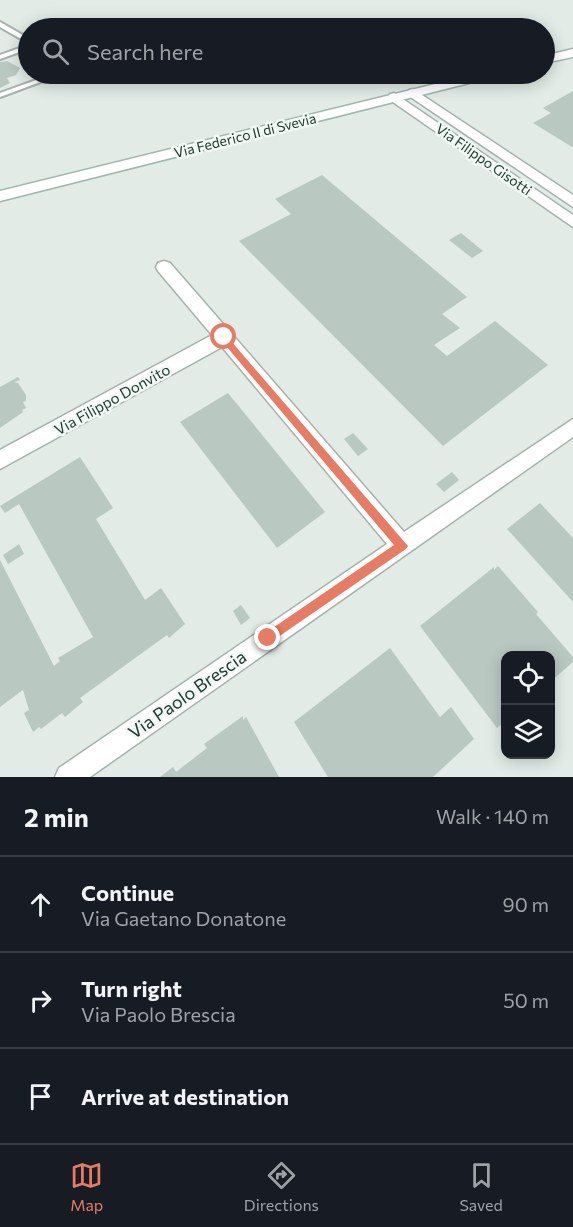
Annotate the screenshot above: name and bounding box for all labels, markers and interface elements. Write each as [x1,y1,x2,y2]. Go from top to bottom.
search box [18,18,555,84]
icon: search [39,35,72,68]
text: Search here [87,38,203,65]
street label: Via Federico II di Svevia [172,109,318,161]
street label: Via Filippo Gisotti [433,120,535,198]
route start [210,323,236,349]
street label: Via Filippo Donvito [51,360,173,438]
route end [254,624,280,650]
street label: Via Paolo Brescia [124,645,250,743]
map controls [501,651,555,759]
button: locate [501,651,555,705]
button: layers [501,705,555,759]
text: 2 min [24,801,89,832]
text: Walk · 140 m [436,804,549,828]
text: Continue [81,879,174,906]
icon: ahead [24,888,57,921]
text: 90 m [503,892,549,916]
text: Via Gaetano Donatone [81,906,286,930]
text: Turn right [81,975,182,1002]
icon: right [24,984,57,1017]
text: 50 m [503,988,549,1012]
text: Via Paolo Brescia [81,1002,236,1026]
icon: arrive [24,1080,57,1113]
text: Arrive at destination [81,1083,289,1110]
tab: Map [70,1159,103,1214]
tab: Directions [244,1159,319,1214]
tab: Saved [459,1159,503,1214]

